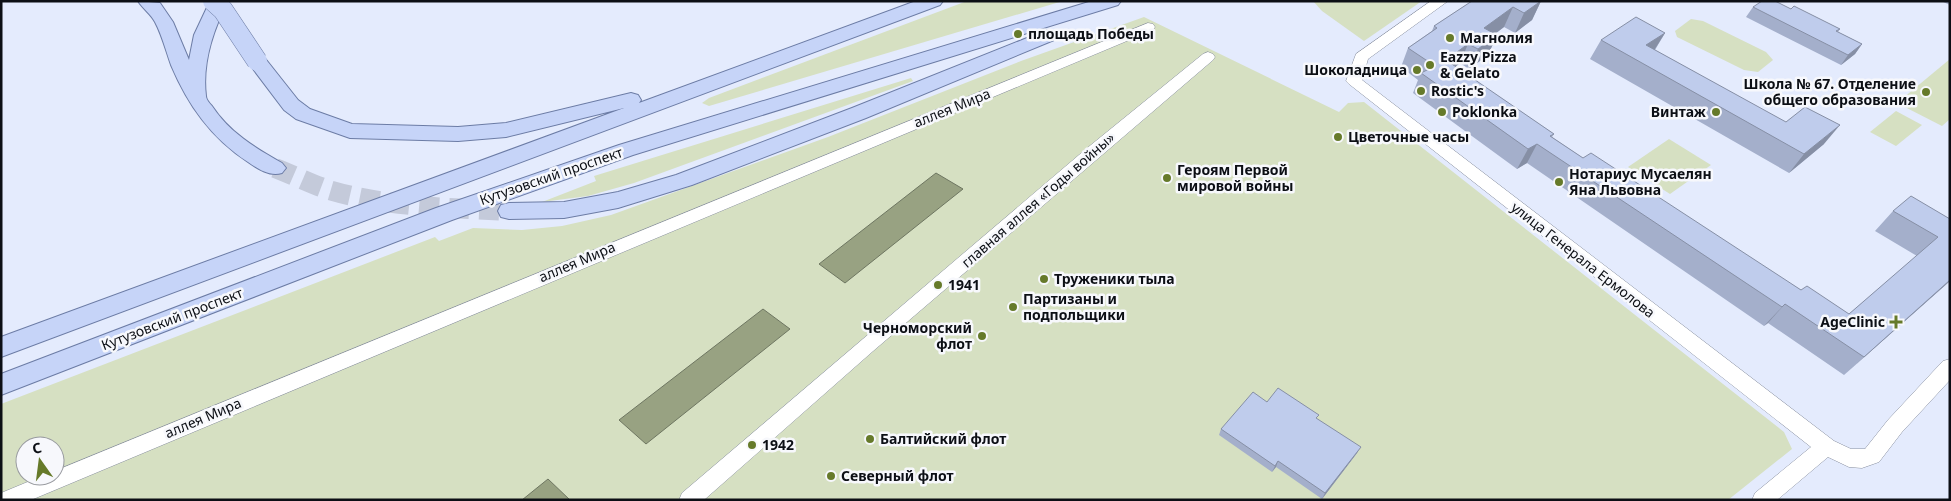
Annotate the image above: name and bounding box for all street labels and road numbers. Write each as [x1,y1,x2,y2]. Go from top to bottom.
street label: аллея Мира [911,84,993,132]
street label: главная аллея «Годы войны» [957,128,1118,271]
street label: Кутузовский проспект [477,142,625,209]
street label: улица Генерала Ермолова [1508,197,1659,322]
street label: аллея Мира [536,237,618,286]
street label: Кутузовский проспект [98,283,246,354]
street label: аллея Мира [162,393,244,442]

